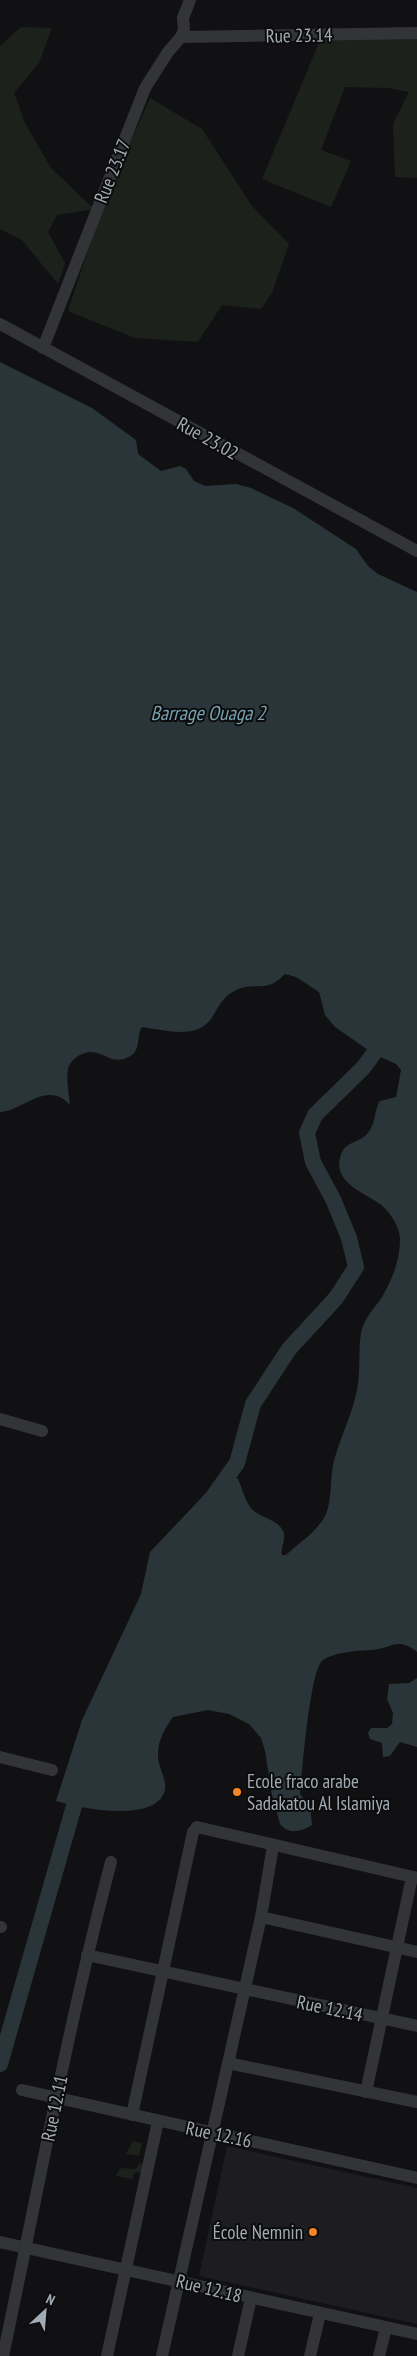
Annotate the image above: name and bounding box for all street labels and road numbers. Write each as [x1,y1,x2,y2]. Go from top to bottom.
street label: Rue 23.14 [265,22,333,48]
street label: Rue 23.17 [88,136,136,206]
street label: Rue 23.02 [173,411,243,465]
street label: Rue 12.14 [295,1989,366,2027]
street label: Rue 12.11 [35,2073,73,2143]
street label: Rue 12.16 [184,2115,254,2153]
street label: Rue 12.18 [174,2268,244,2308]

